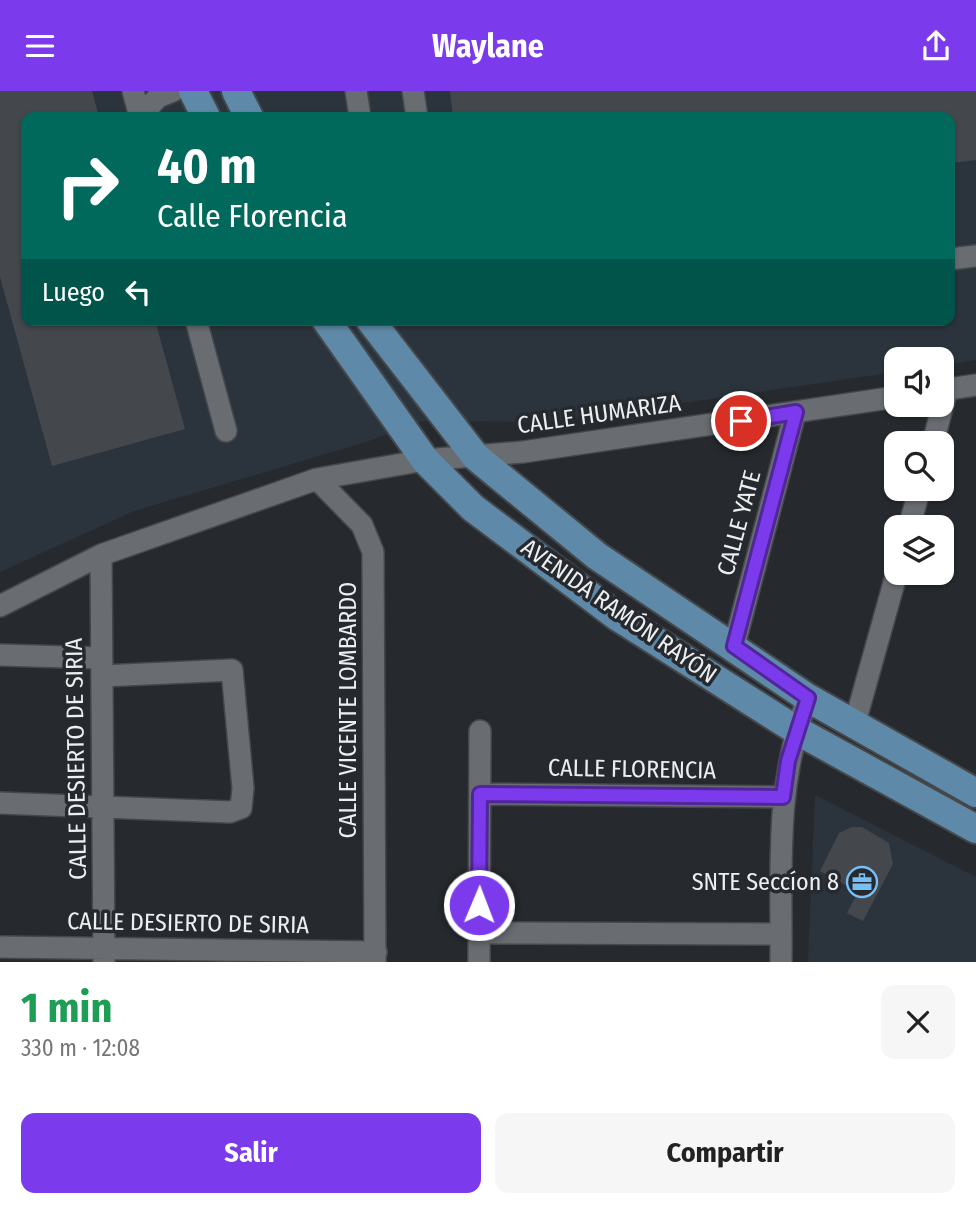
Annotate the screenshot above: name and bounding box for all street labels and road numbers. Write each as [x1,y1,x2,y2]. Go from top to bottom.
street label: CALLE HUMARIZA [516,389,683,439]
street label: CALLE YATE [712,467,766,579]
street label: AVENIDA RAMÓN RAYÓN [516,533,722,689]
street label: CALLE VICENTE LOMBARDO [334,582,362,838]
street label: CALLE DESIERTO DE SIRIA [60,637,92,880]
street label: CALLE FLORENCIA [548,754,717,784]
street label: CALLE DESIERTO DE SIRIA [67,907,310,939]

